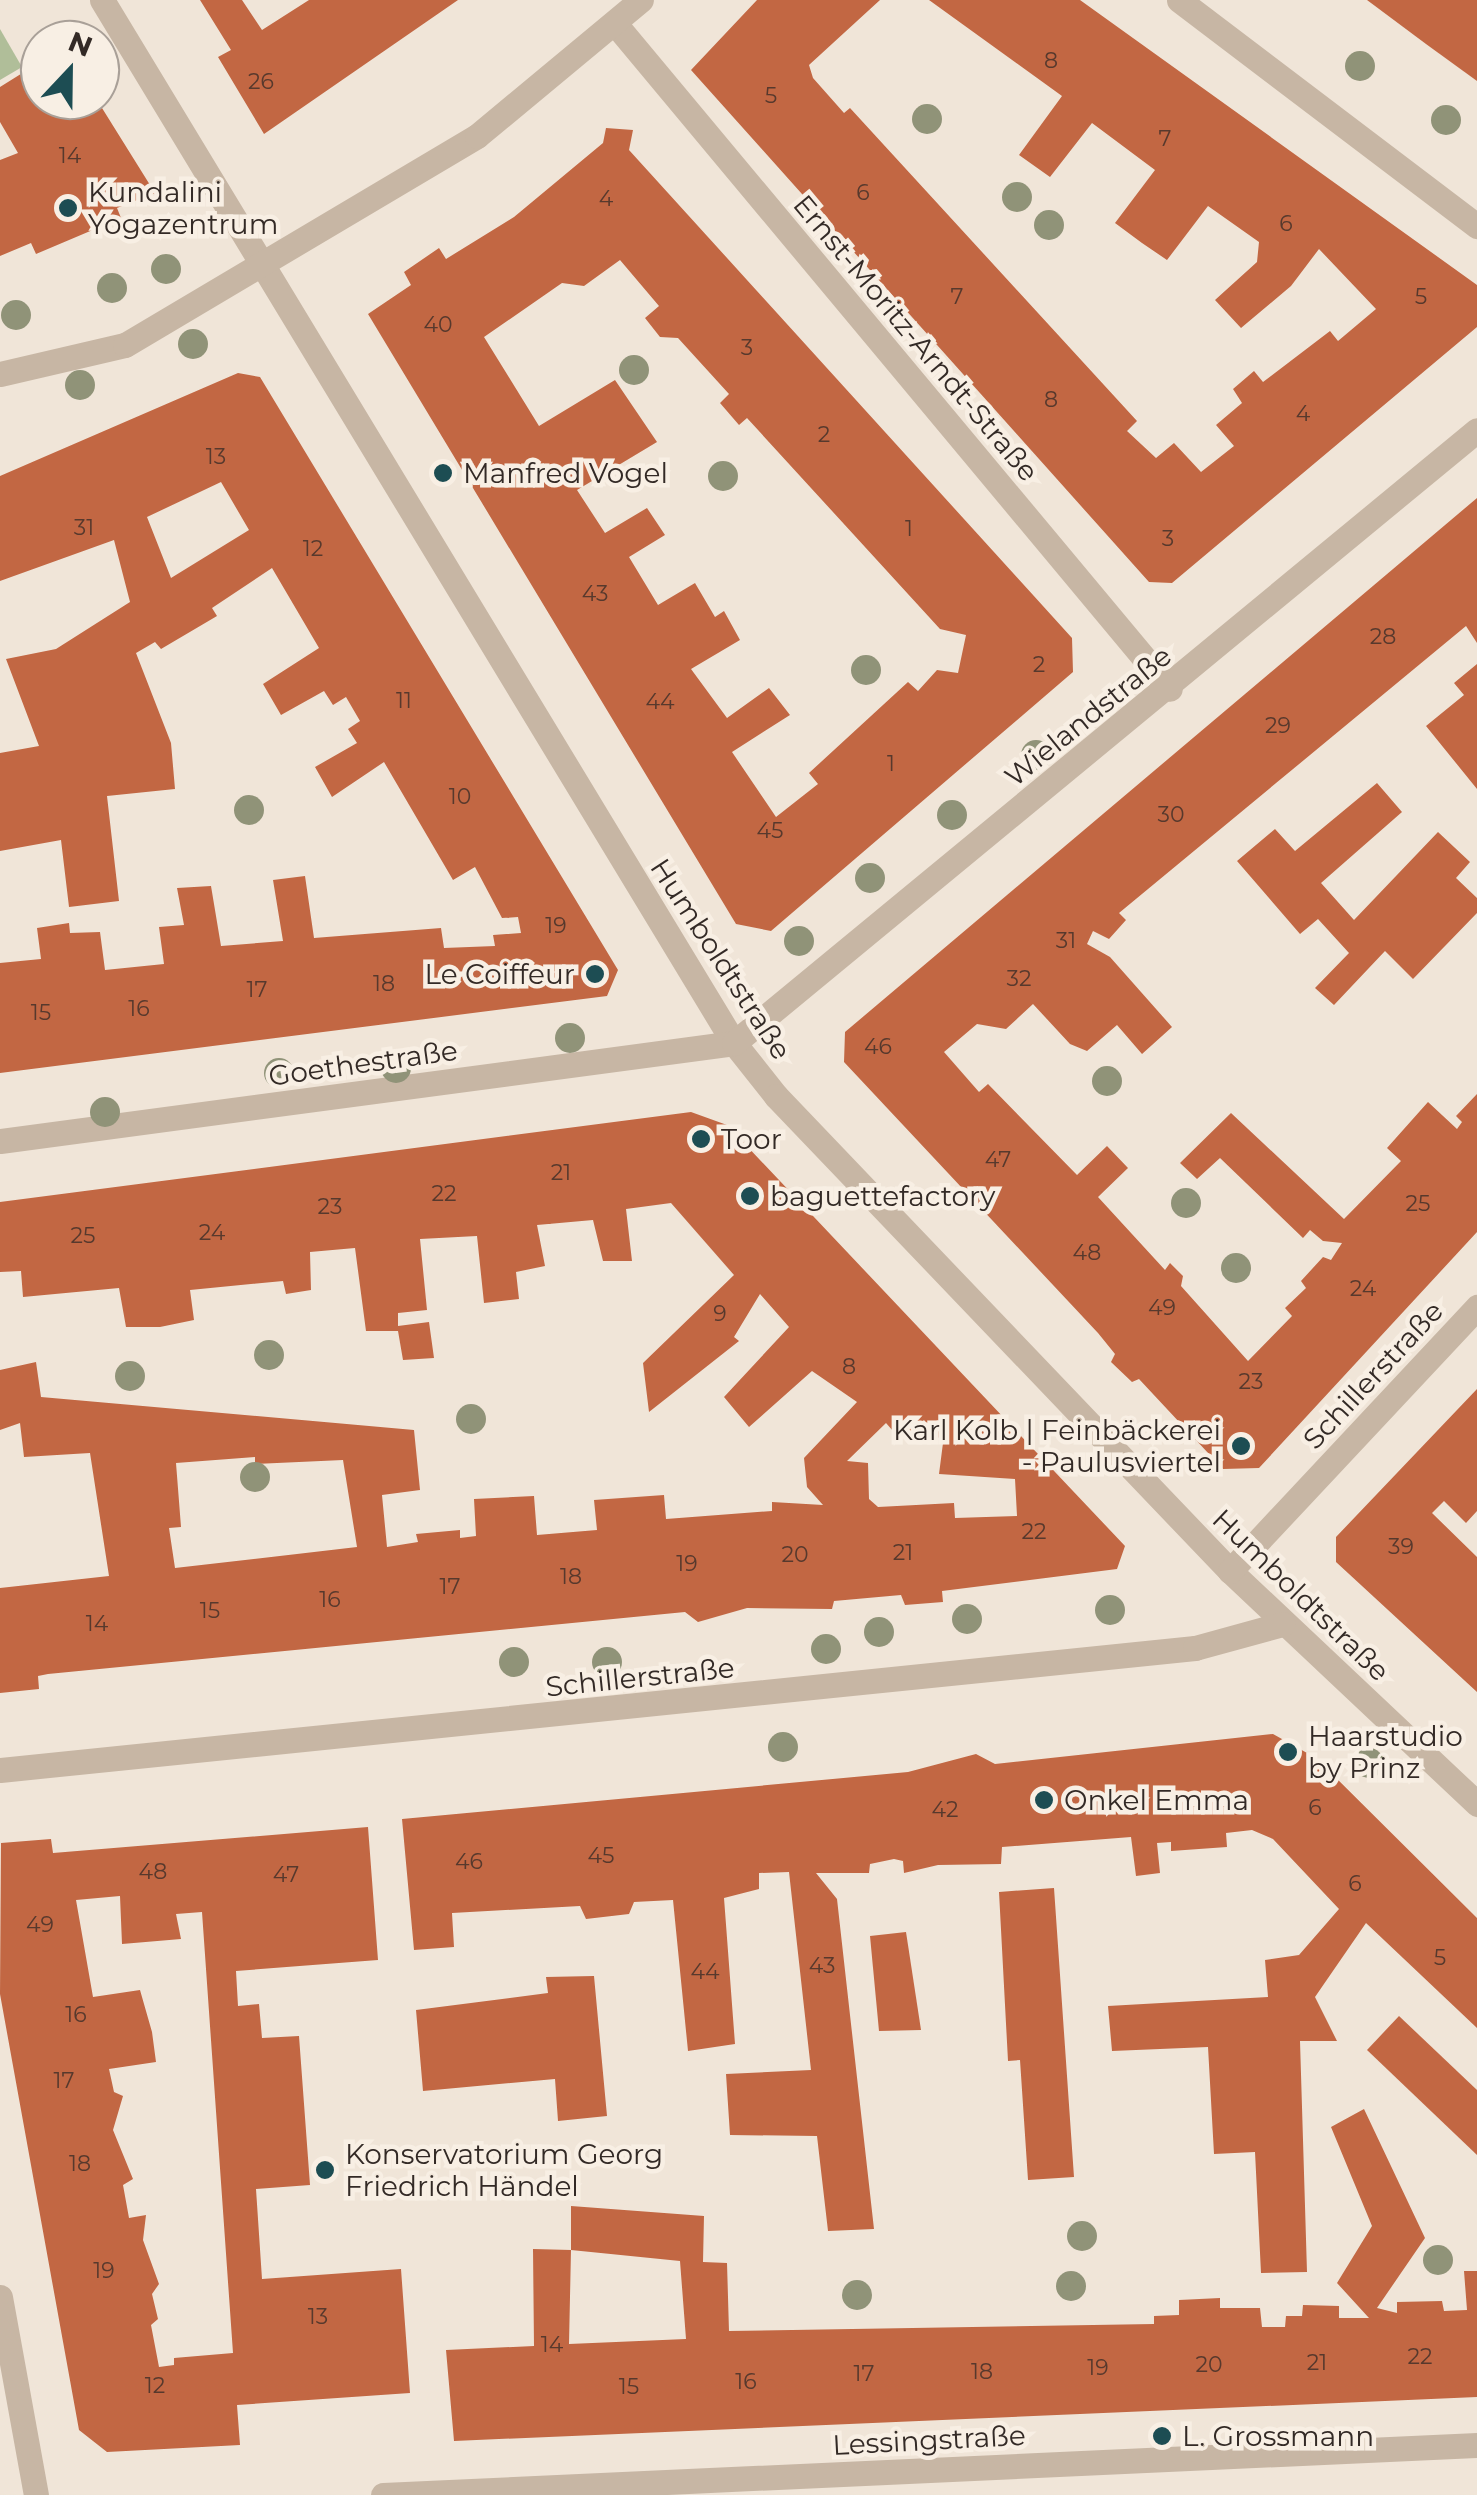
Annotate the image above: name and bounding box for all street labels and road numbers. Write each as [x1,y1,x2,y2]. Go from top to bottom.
street label: Ernst-Moritz-Arndt-Straße [786,188,1046,488]
street label: Wielandstraße [998,639,1178,793]
street label: Humboldtstraße [644,852,798,1066]
street label: Goethestraße [266,1033,460,1093]
street label: Schillerstraße [1296,1294,1450,1456]
street label: Humboldtstraße [1206,1502,1396,1688]
street label: Schillerstraße [544,1650,736,1704]
street label: Lessingstraße [832,2418,1026,2462]

